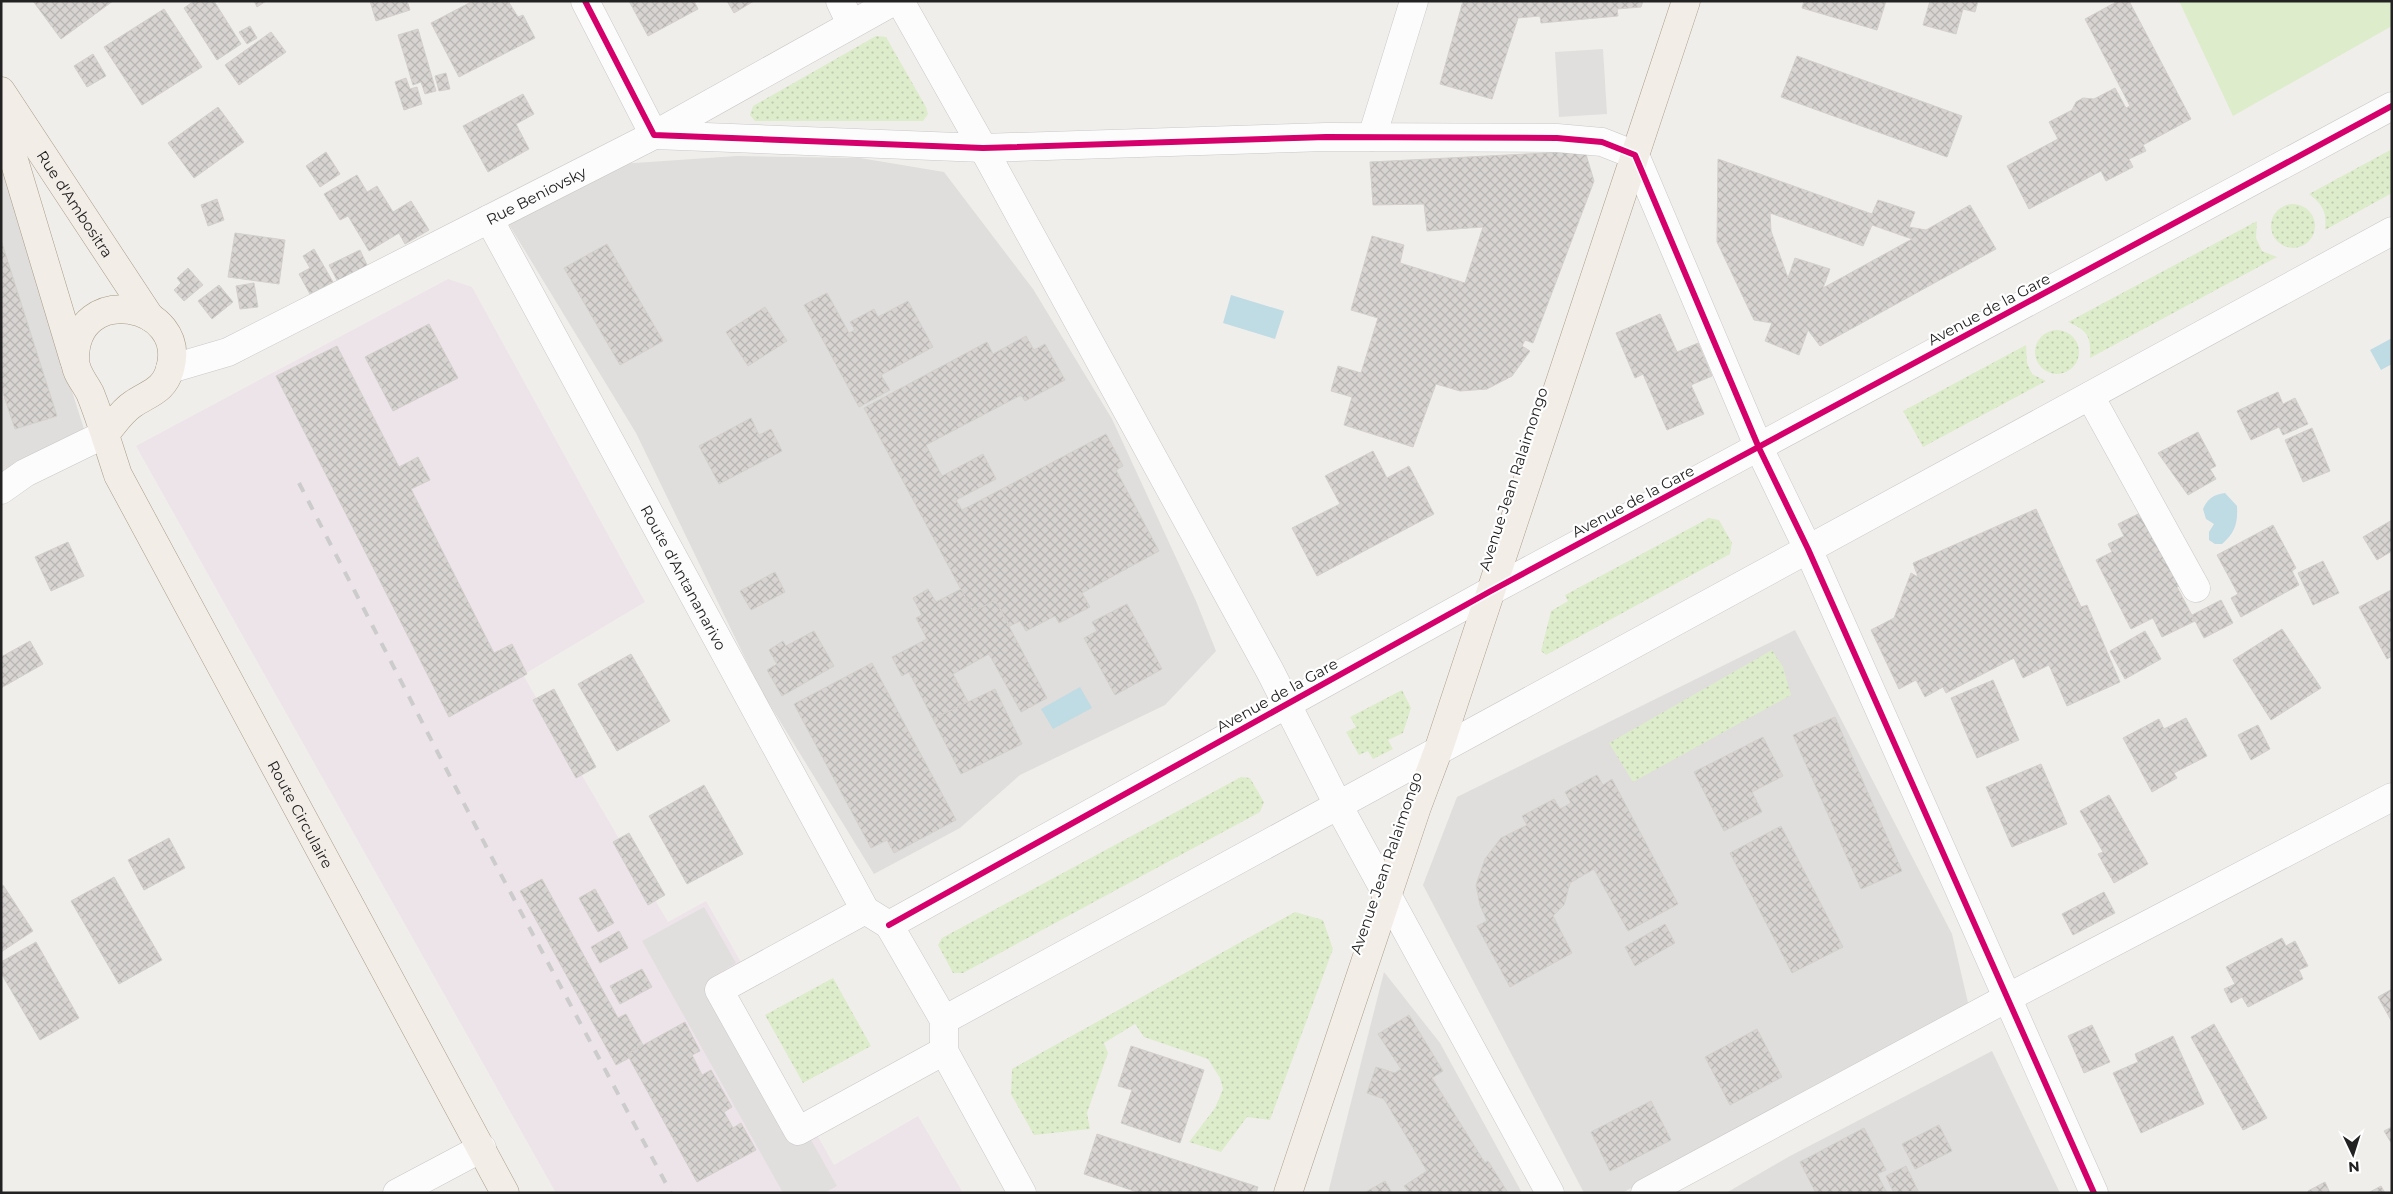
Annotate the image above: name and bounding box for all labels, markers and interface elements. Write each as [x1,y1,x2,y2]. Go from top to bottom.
street label: Rue d'Ambositra [33,147,117,261]
street label: Rue Beniovsky [483,161,590,229]
street label: Avenue de la Gare [1925,269,2053,349]
street label: Avenue Jean Ralaimongo [1474,385,1552,573]
street label: Avenue de la Gare [1569,461,1697,541]
street label: Route d'Antananarivo [637,501,731,653]
street label: Avenue de la Gare [1213,654,1341,736]
street label: Route Circulaire [264,757,338,872]
street label: Avenue Jean Ralaimongo [1346,769,1426,957]
north arrow [2328,1129,2378,1179]
text: N [2348,1158,2360,1176]

